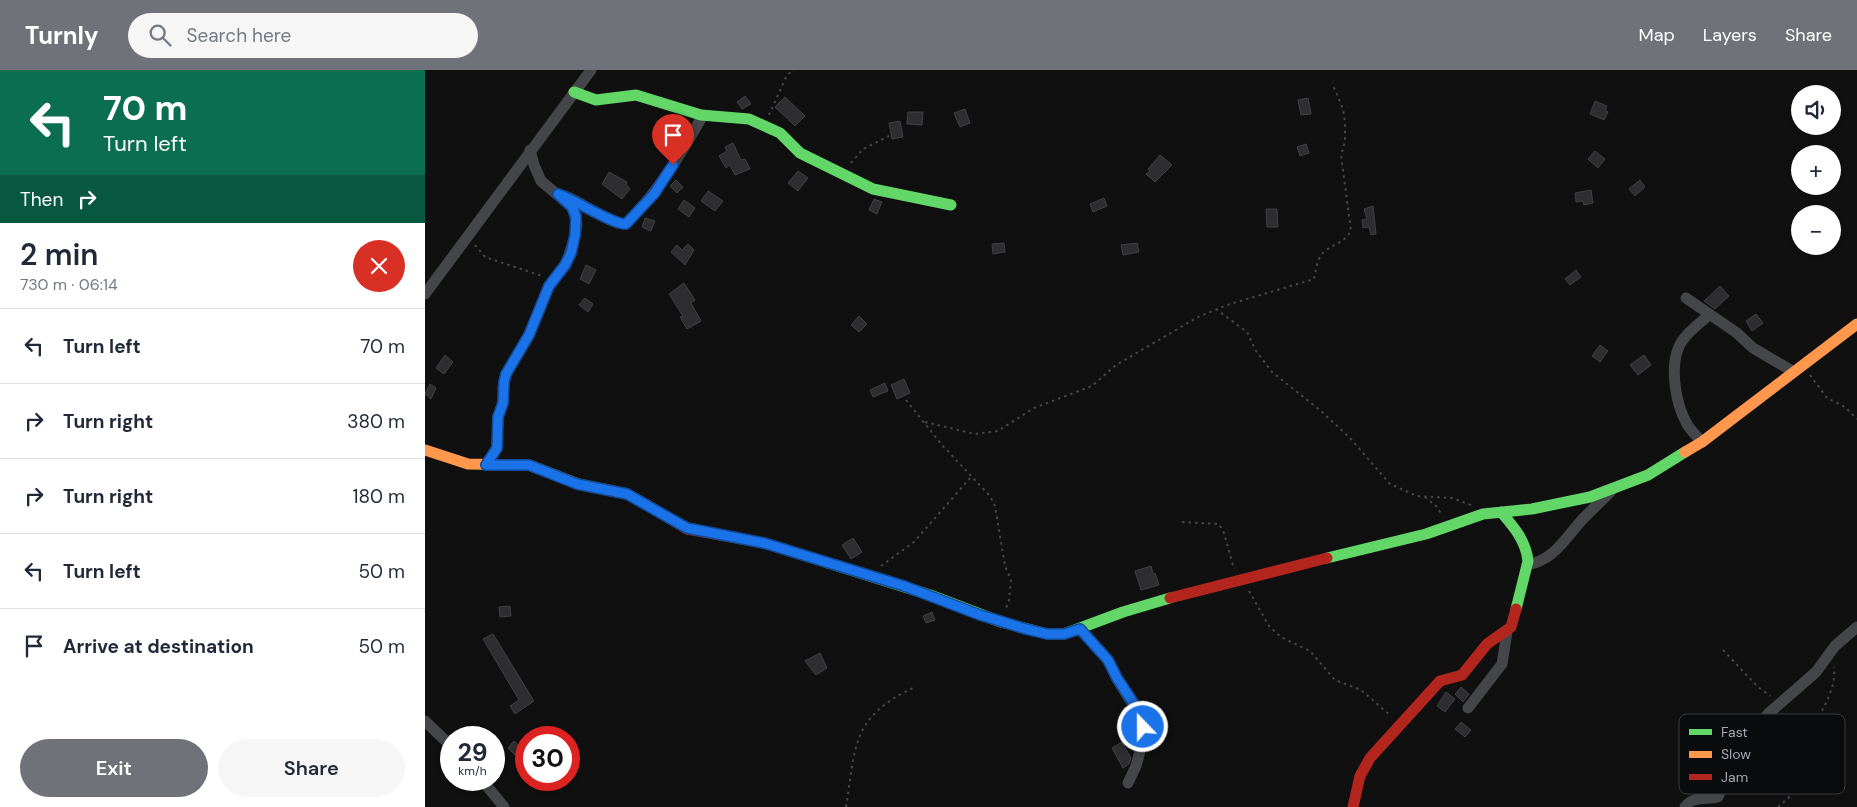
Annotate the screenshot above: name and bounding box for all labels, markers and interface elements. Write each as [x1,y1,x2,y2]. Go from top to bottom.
search box [128,13,478,58]
text: Turnly [25,20,98,51]
icon: search [146,21,174,49]
text: Search here [186,23,291,48]
text: Map [1639,23,1675,47]
text: Layers [1703,23,1757,47]
text: Share [1785,23,1832,47]
text: 70 m [103,85,187,131]
map controls [1791,85,1841,255]
button: sound [1791,85,1841,135]
icon: left [20,90,85,155]
pin [652,114,694,165]
icon: arrive [659,121,687,149]
text: Turn left [103,129,187,158]
button: + [1791,145,1841,195]
icon: right [73,185,101,213]
text: Then [20,187,63,212]
button: − [1791,205,1841,255]
text: 2 min [20,235,98,274]
button: close [353,240,405,292]
text: 730 m · 06:14 [20,274,118,295]
icon: left [20,332,48,360]
text: Turn left [63,334,141,359]
text: 70 m [360,334,405,359]
icon: right [20,407,48,435]
text: Turn right [63,409,153,434]
text: 380 m [347,409,405,434]
icon: right [20,482,48,510]
text: Turn right [63,484,153,509]
text: 180 m [353,484,405,509]
icon: left [20,557,48,585]
text: Turn left [63,559,141,584]
text: 50 m [358,559,405,584]
icon: arrive [20,632,48,660]
text: Arrive at destination [63,634,254,659]
text: 50 m [358,634,405,659]
position arrow [1116,700,1168,752]
legend [1679,714,1845,794]
text: Fast [1721,723,1748,741]
speed limit sign: 30 [515,726,580,791]
text: 29 [457,736,488,769]
button: Exit [20,739,208,797]
button: Share [218,739,405,797]
text: Slow [1721,745,1751,763]
text: km/h [458,763,487,779]
text: Jam [1721,768,1748,786]

